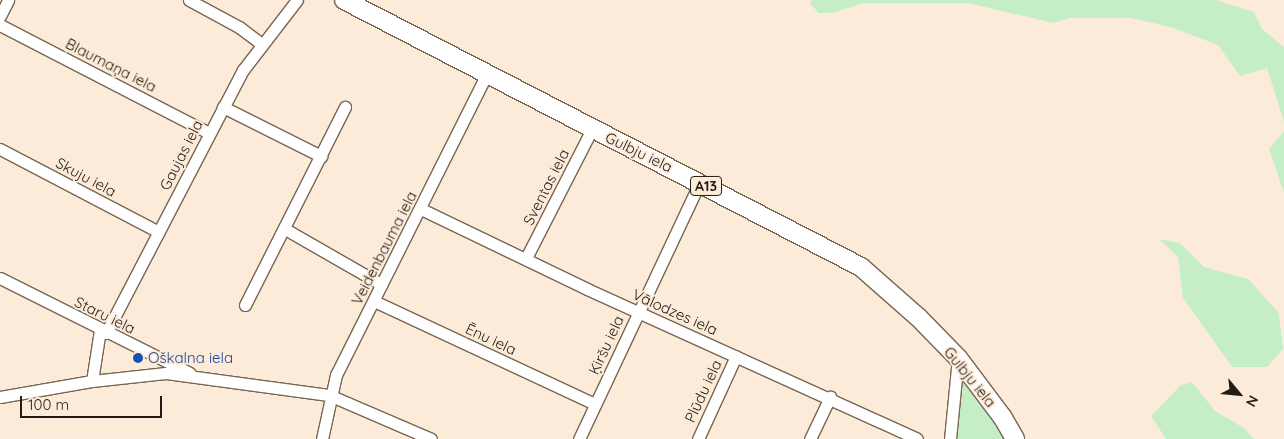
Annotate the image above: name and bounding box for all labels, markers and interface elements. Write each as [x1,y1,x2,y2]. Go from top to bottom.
street label: Blaumaņa iela [63,34,159,96]
street label: Gaujas iela [156,117,206,193]
street label: Gulbju iela [603,128,675,176]
street label: Sventas iela [519,146,573,228]
street label: Skuju iela [53,154,119,200]
road number: A13 [690,175,722,198]
street label: Veidenbauma iela [348,188,420,308]
street label: Vālodzes iela [630,285,720,339]
street label: Staru iela [72,293,138,337]
street label: Ķiršu iela [585,313,627,377]
street label: Ēnu iela [463,319,519,359]
street label: Gulbju iela [940,343,1000,411]
place label: Oškalna iela [148,349,233,367]
marker: Oškalna iela [132,352,144,364]
street label: Plūdu iela [681,357,725,425]
north arrow [1214,369,1264,419]
scale bar [22,386,165,418]
text: N [1242,392,1263,410]
text: 100 m [28,395,69,414]

